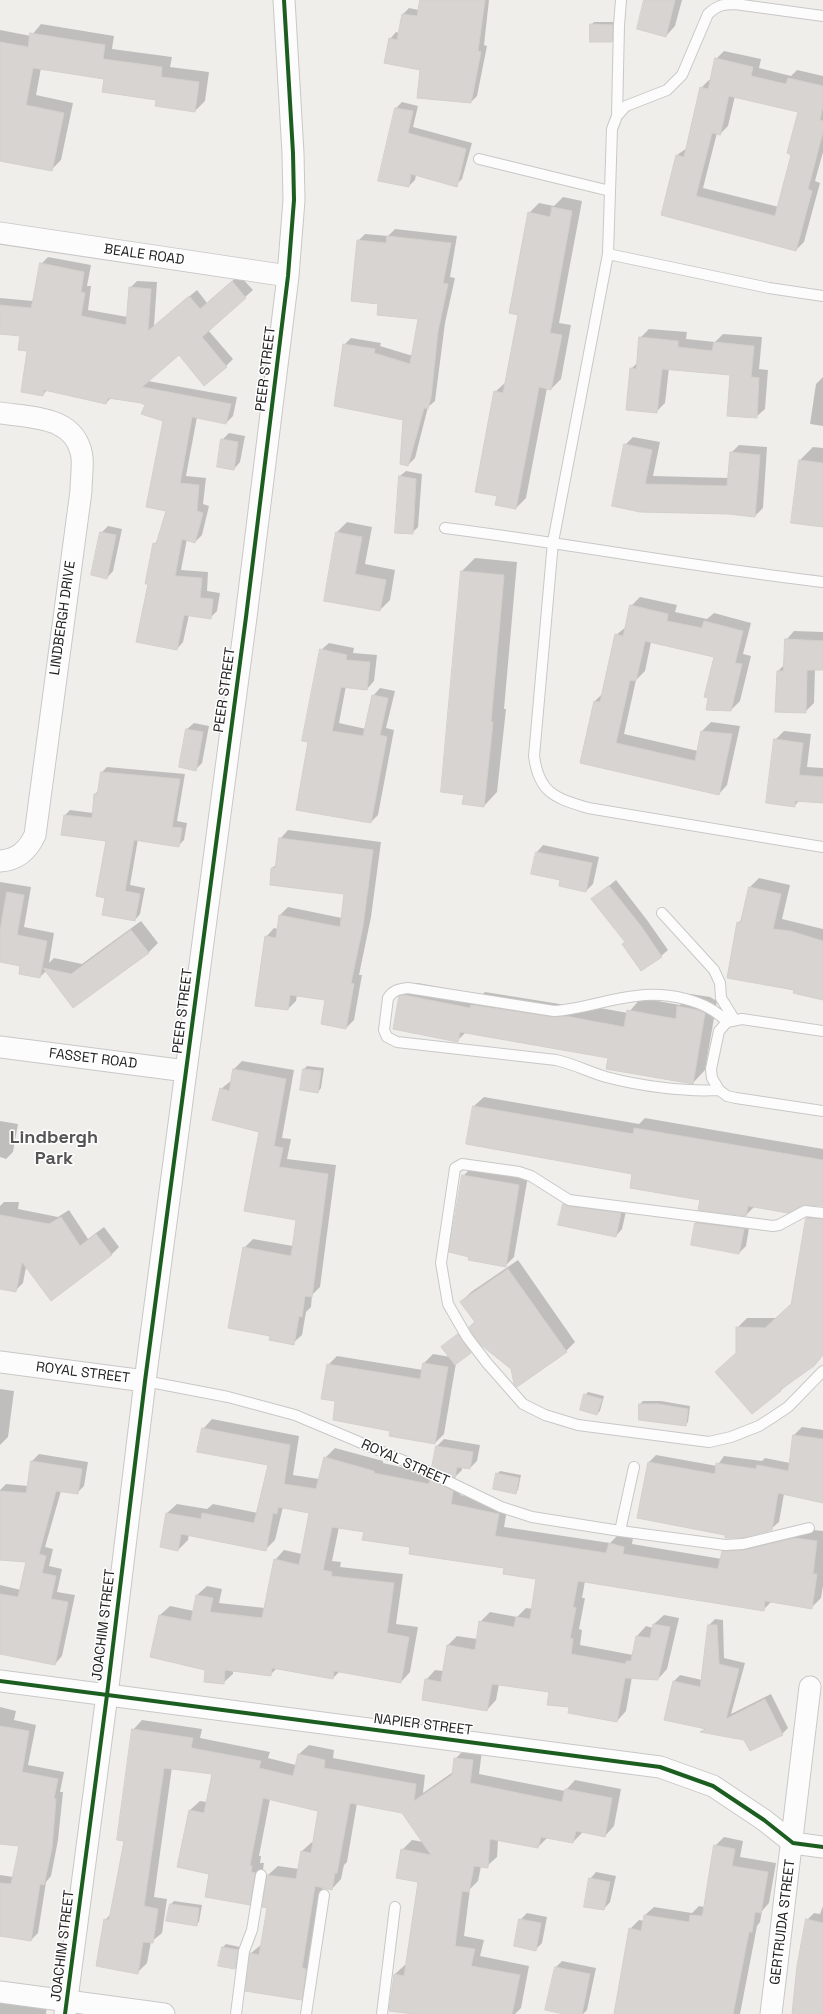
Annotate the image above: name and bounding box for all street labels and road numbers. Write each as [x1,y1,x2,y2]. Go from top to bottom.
street label: BEALE ROAD [103,241,185,269]
street label: PEER STREET [252,325,280,413]
street label: LINDBERGH DRIVE [47,560,79,676]
street label: PEER STREET [211,646,239,734]
street label: PEER STREET [169,967,197,1055]
street label: FASSET ROAD [48,1045,138,1073]
street label: ROYAL STREET [35,1359,131,1387]
street label: ROYAL STREET [358,1436,452,1490]
street label: JOACHIM STREET [89,1568,119,1682]
street label: NAPIER STREET [373,1711,473,1739]
street label: GERTRUIDA STREET [767,1858,799,1986]
street label: JOACHIM STREET [48,1889,78,2003]

